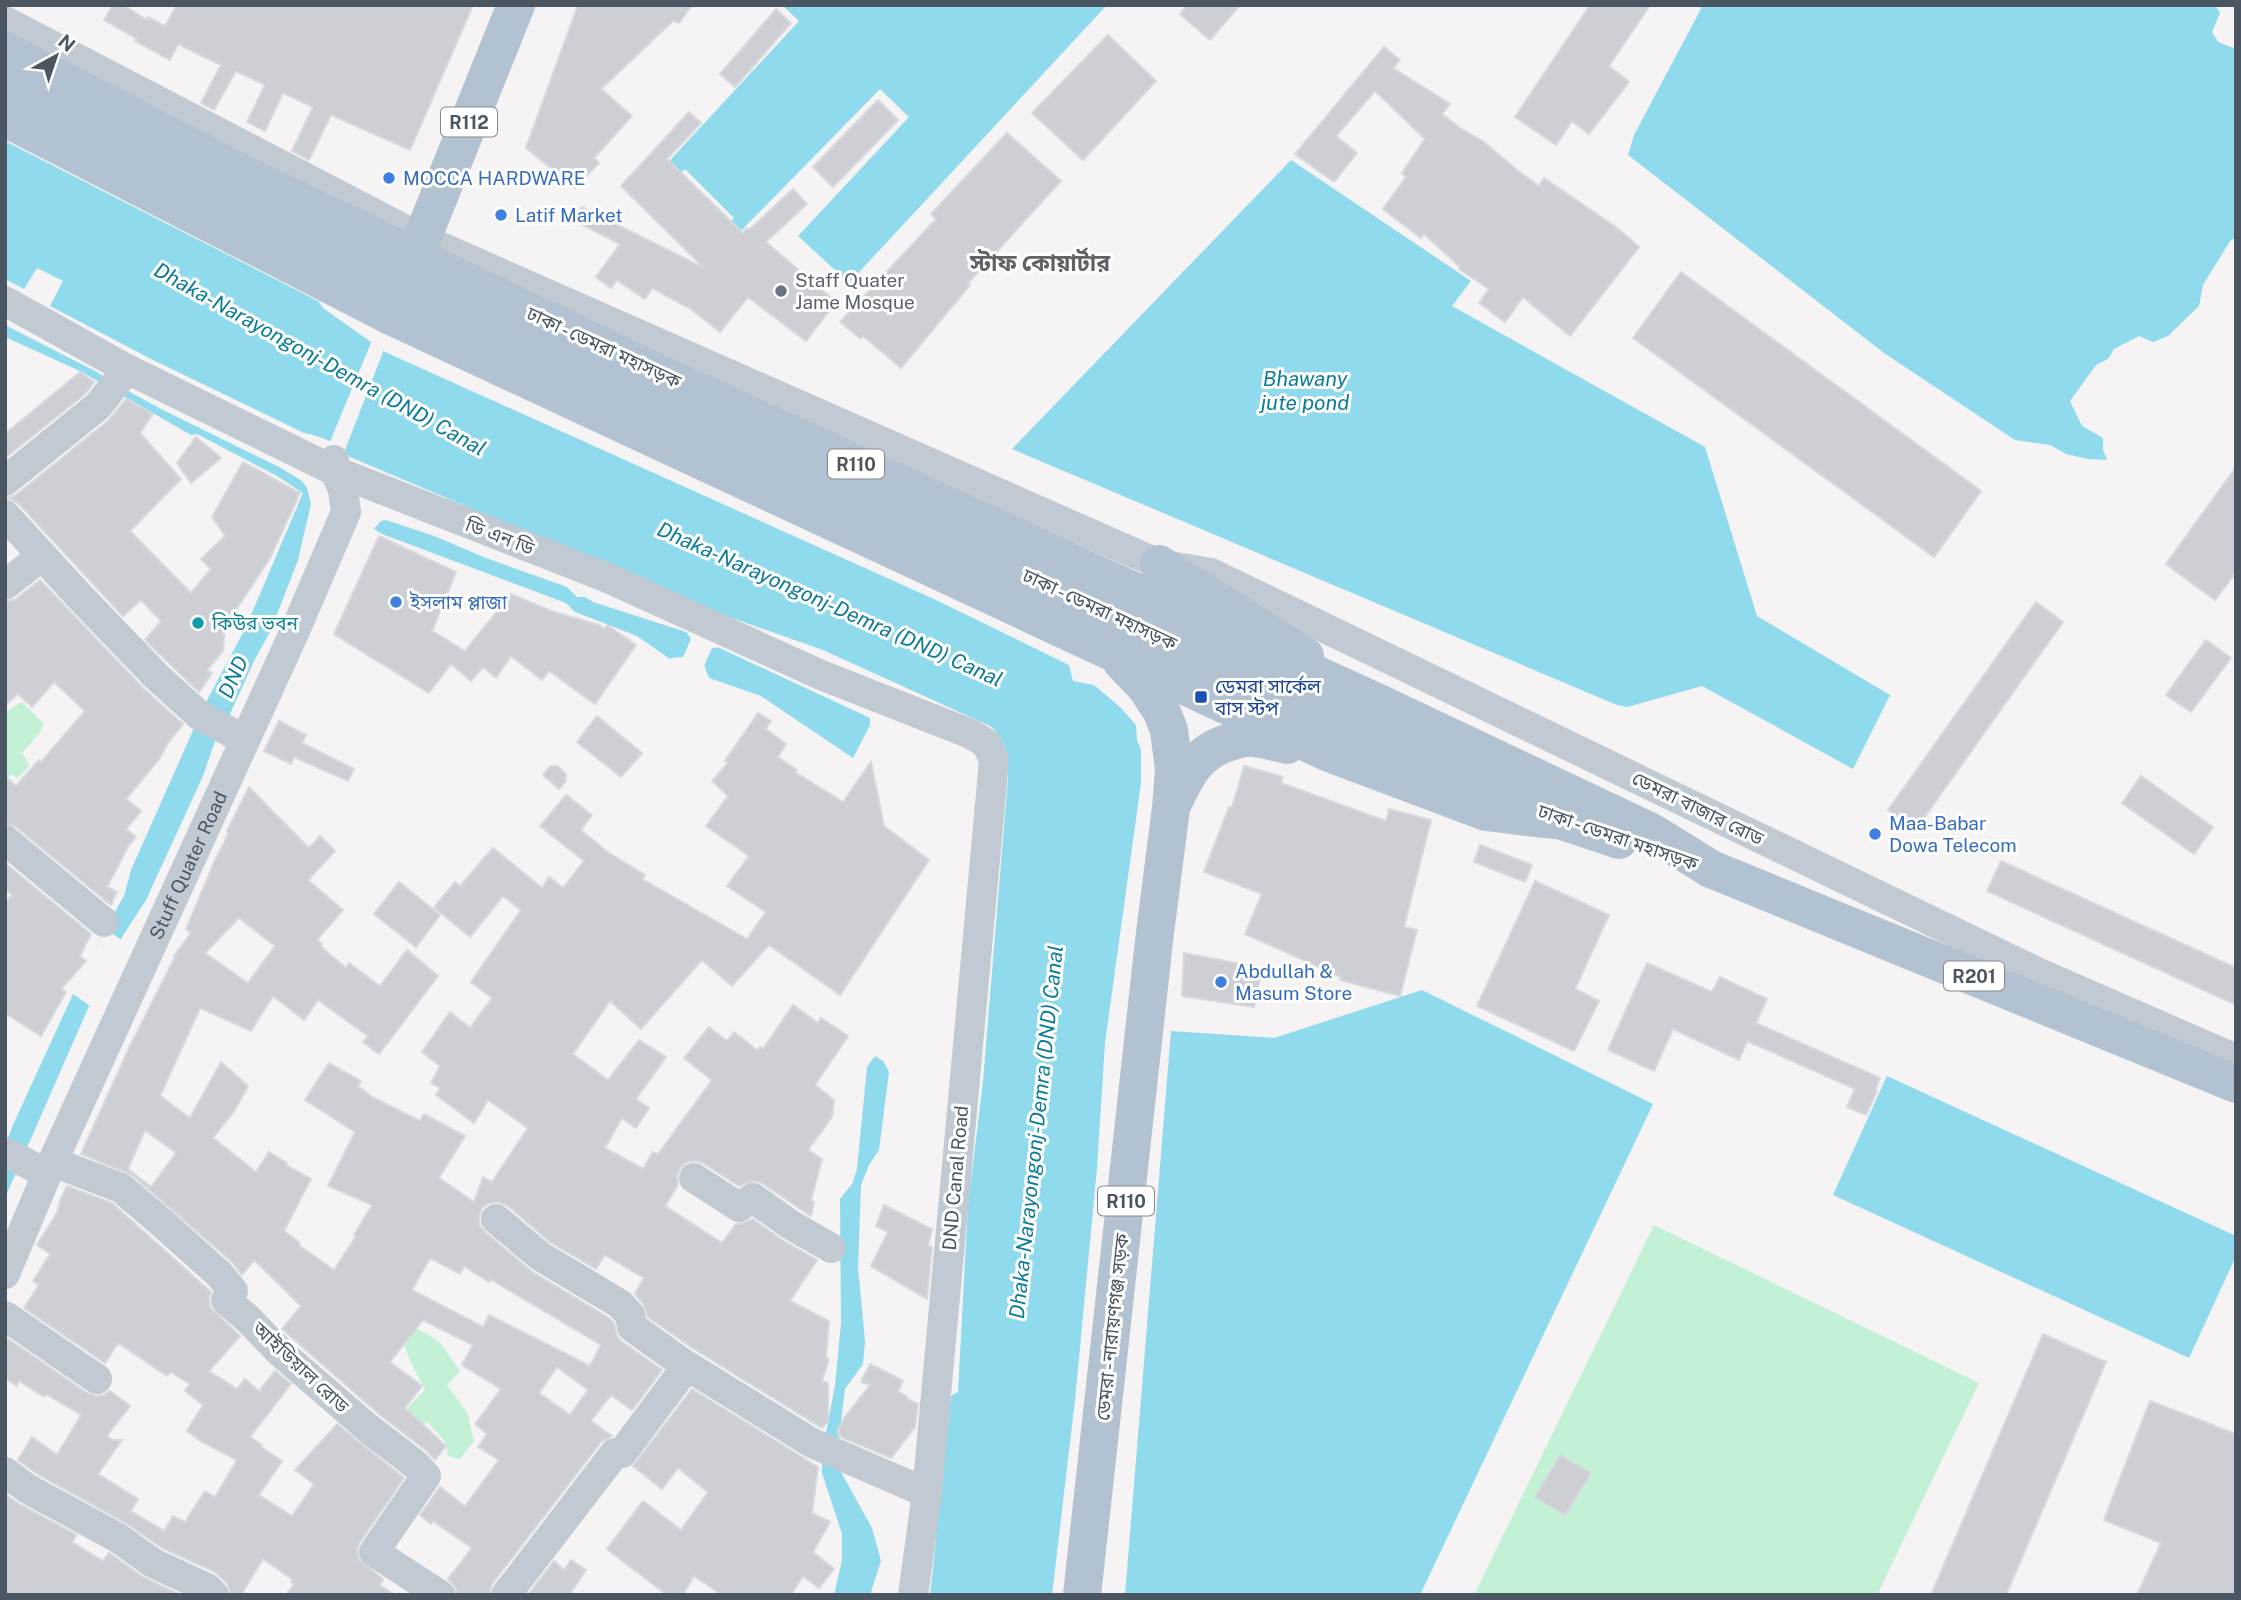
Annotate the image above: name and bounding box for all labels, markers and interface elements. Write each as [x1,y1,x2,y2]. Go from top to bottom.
north arrow [21,21,91,91]
text: N [54,30,80,56]
road number: R112 [441,107,497,136]
place label: MOCCA HARDWARE [403,167,585,189]
marker: MOCCA HARDWARE [381,170,397,186]
place label: Latif Market [515,204,623,226]
marker: Latif Market [493,207,509,223]
district label: স্টাফ কোয়ার্টার [969,247,1111,276]
water label: Dhaka-Narayongonj-Demra (DND) Canal [150,257,490,461]
place label: Staff Quater Jame Mosque [795,269,915,313]
marker: Staff Quater Jame Mosque [773,283,789,299]
street label: ঢাকা - ডেমরা মহাসড়ক [523,301,685,393]
water label: Bhawany jute pond [1259,366,1349,415]
road number: R110 [828,450,884,478]
street label: ডি এন ডি [462,513,538,559]
water label: Dhaka-Narayongonj-Demra (DND) Canal [653,516,1007,692]
street label: ঢাকা - ডেমরা মহাসড়ক [1019,563,1181,655]
place label: ইসলাম প্লাজা [409,591,508,613]
marker: ইসলাম প্লাজা [388,594,404,610]
place label: কিউর ভবন [211,612,298,634]
marker: কিউর ভবন [190,615,206,631]
water label: DND [213,652,253,702]
place label: ডেমরা সার্কেল বাস স্টপ [1214,675,1322,719]
marker: ডেমরা সার্কেল বাস স্টপ [1193,689,1209,705]
street label: ডেমরা বাজার রোড [1629,767,1768,850]
street label: Stuff Quater Road [145,788,231,943]
street label: ঢাকা - ডেমরা মহাসড়ক [1534,799,1701,875]
place label: Maa-Babar Dowa Telecom [1889,812,2017,856]
marker: Maa-Babar Dowa Telecom [1867,826,1883,842]
water label: Dhaka-Narayongonj-Demra (DND) Canal [1004,944,1068,1320]
place label: Abdullah & Masum Store [1235,960,1352,1004]
road number: R201 [1944,961,2004,990]
marker: Abdullah & Masum Store [1213,974,1229,990]
street label: DND Canal Road [938,1105,972,1251]
road number: R110 [1098,1186,1154,1216]
street label: ডেমরা - নারায়ণগঞ্জ সড়ক [1091,1232,1133,1422]
street label: আইডিয়াল রোড [248,1316,354,1417]

